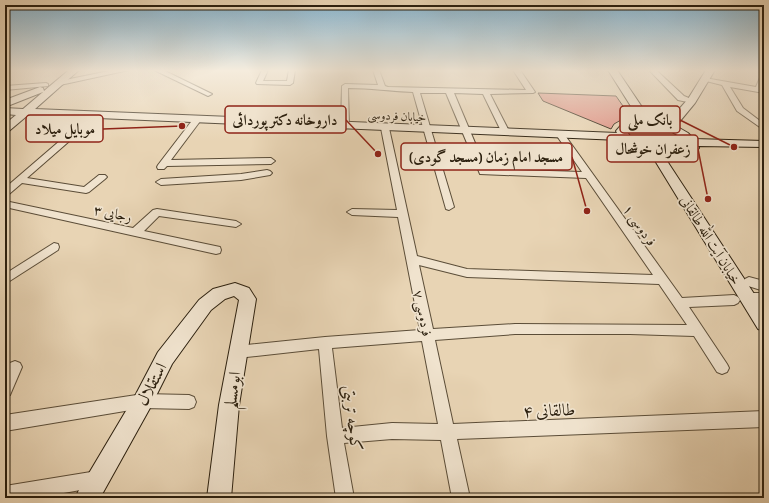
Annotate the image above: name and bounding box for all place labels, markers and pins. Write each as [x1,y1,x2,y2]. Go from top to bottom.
callout: داروخانه دکتر پوردائی [225,106,346,133]
callout: بانک ملی [620,106,680,133]
callout: موبایل میلاد [26,115,103,142]
callout: زعفران خوشحال [607,135,698,162]
callout: مسجد امام زمان (مسجد گودی) [401,143,572,170]

